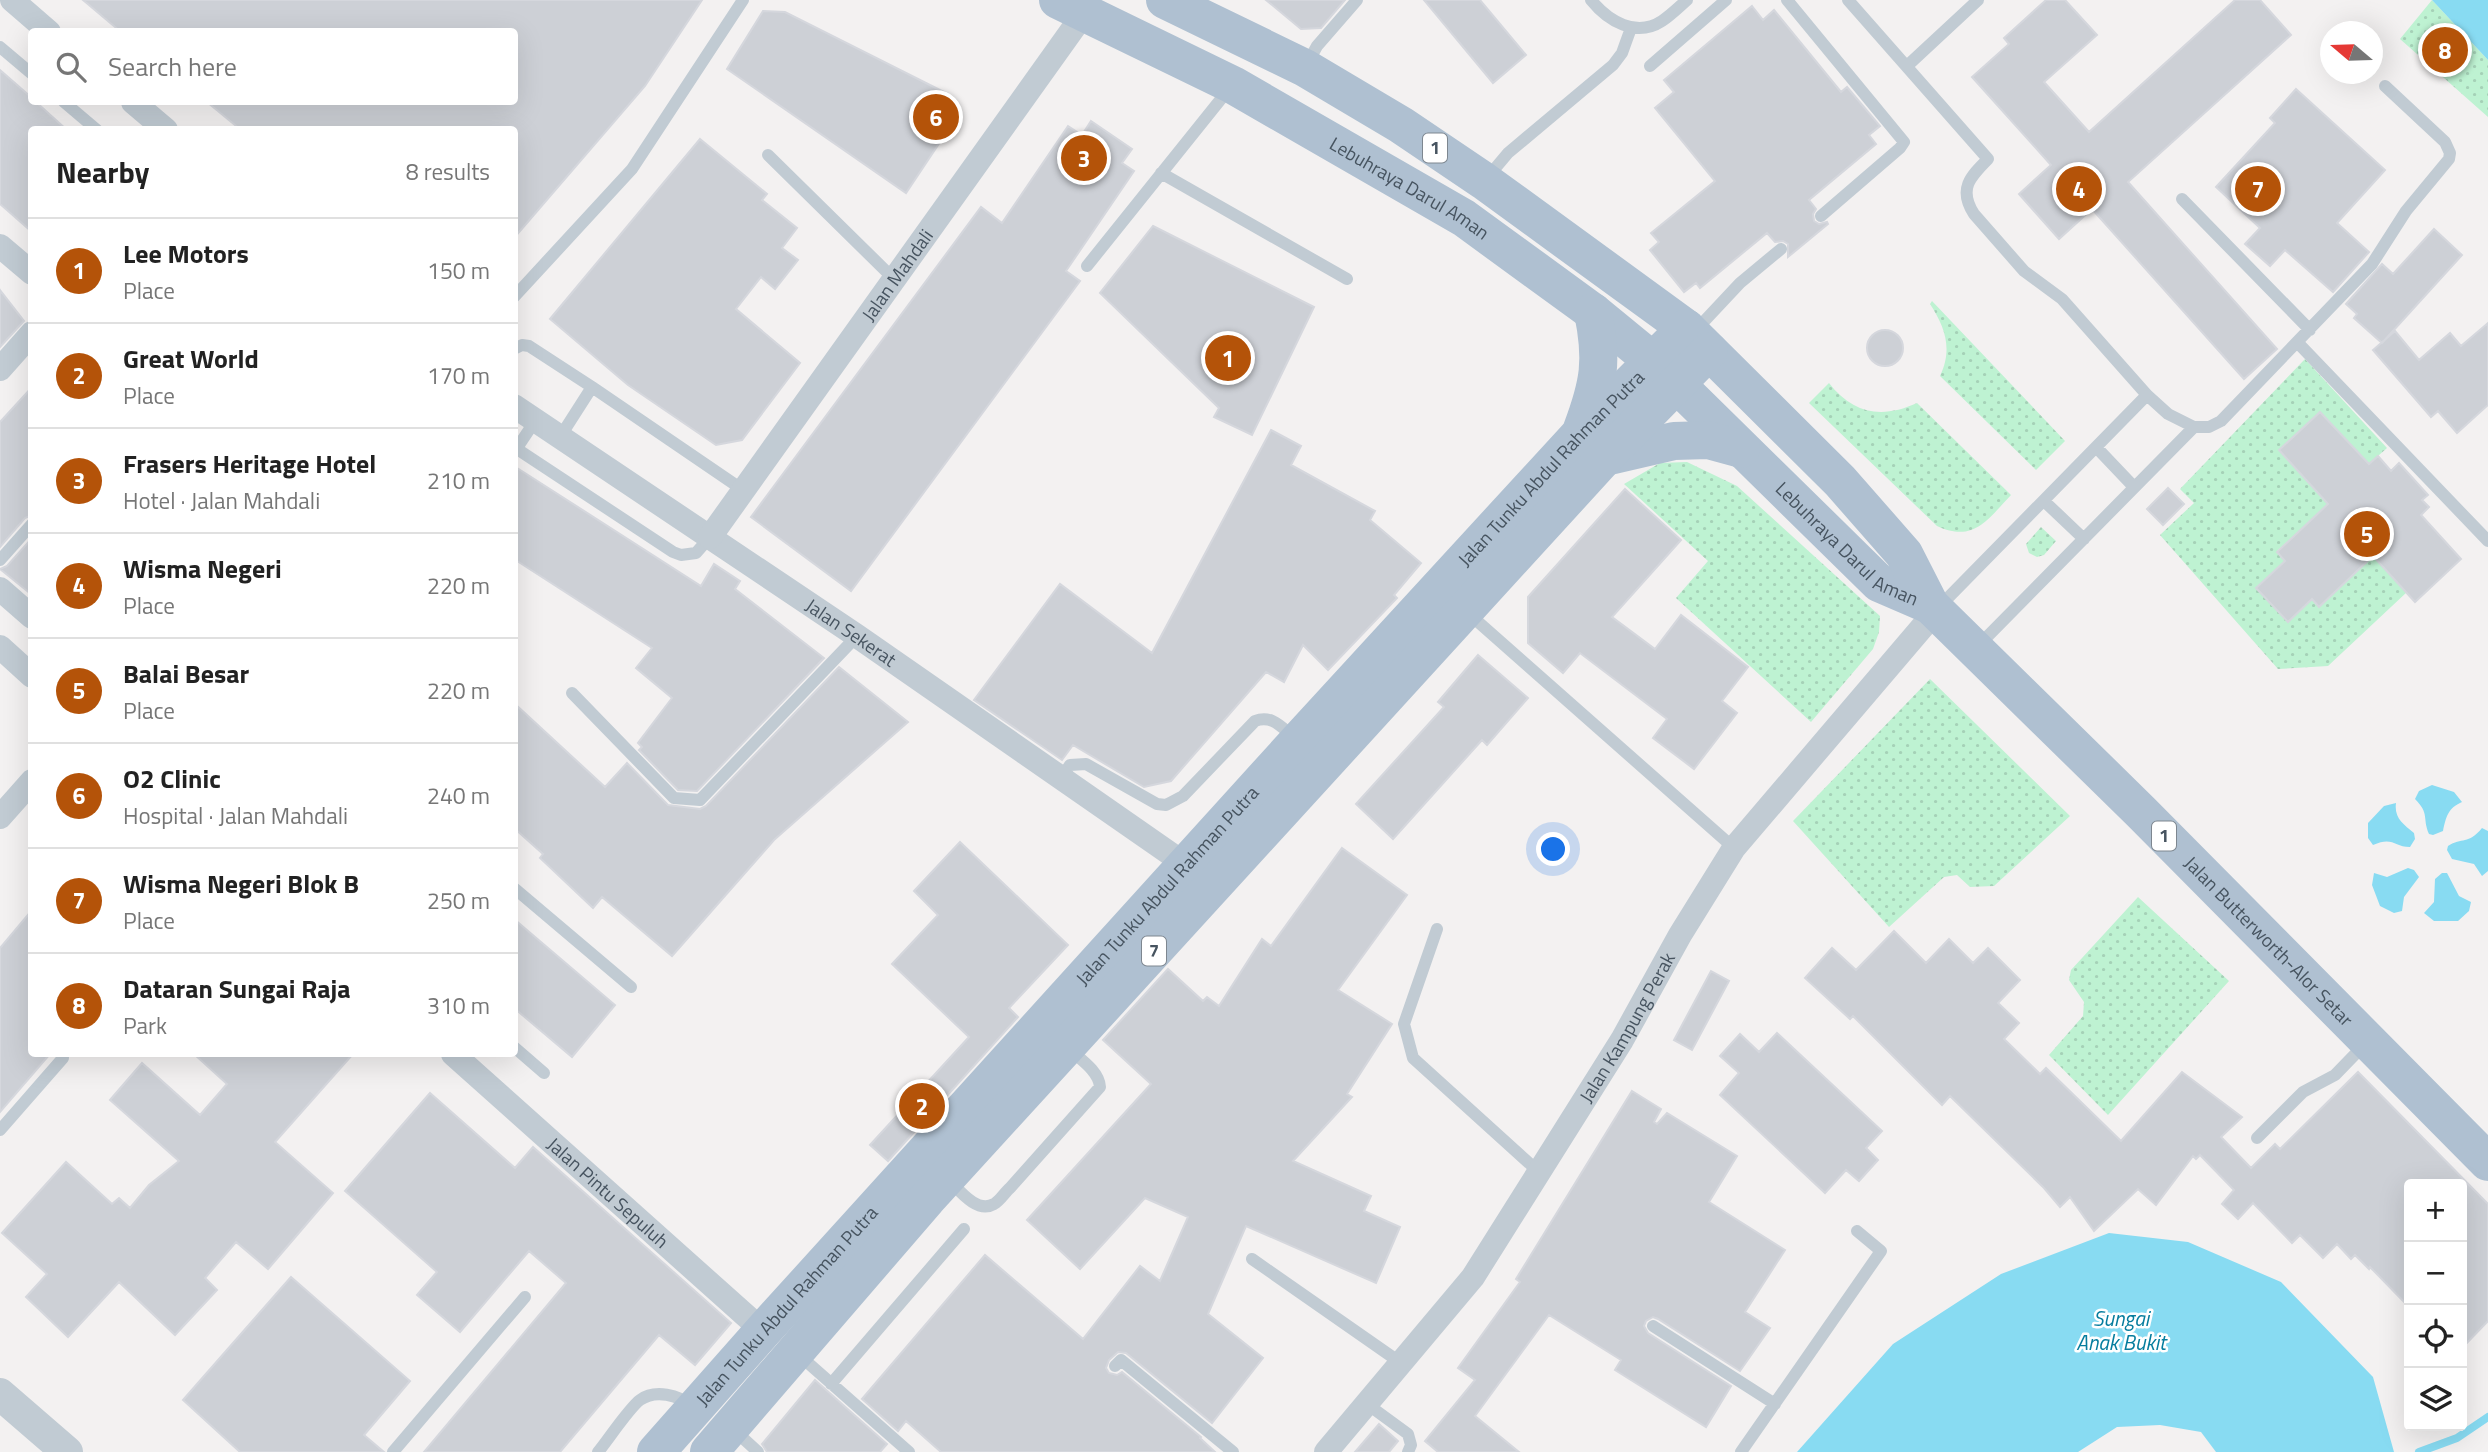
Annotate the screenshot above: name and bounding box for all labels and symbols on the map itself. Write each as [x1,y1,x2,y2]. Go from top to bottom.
north arrow [2320,21,2383,84]
pin: 8 [2422,24,2468,76]
pin: 6 [913,91,959,143]
street label: Lebuhraya Darul Aman [1324,129,1496,246]
pin: 3 [1061,132,1107,184]
road number: 1 [1423,134,1447,162]
pin: 4 [2056,163,2102,215]
pin: 7 [2235,163,2281,215]
street label: Jalan Mahdali [854,223,940,327]
pin: 1 [1205,332,1251,384]
street label: Jalan Tunku Abdul Rahman Putra [1450,363,1651,573]
street label: Lebuhraya Darul Aman [1769,474,1923,612]
pin: 5 [2344,508,2390,560]
street label: Jalan Sekerat [800,591,903,674]
street label: Jalan Tunku Abdul Rahman Putra [1068,778,1265,991]
road number: 1 [2152,822,2176,850]
your location [1536,832,1570,866]
street label: Jalan Butterworth-Alor Setar [2178,849,2361,1033]
road number: 7 [1142,936,1166,966]
street label: Jalan Kampung Perak [1571,947,1682,1108]
pin: 2 [899,1080,945,1132]
street label: Jalan Pintu Sepuluh [541,1130,676,1255]
street label: Jalan Tunku Abdul Rahman Putra [688,1198,884,1412]
water label: Sungai Anak Bukit [2076,1302,2168,1358]

